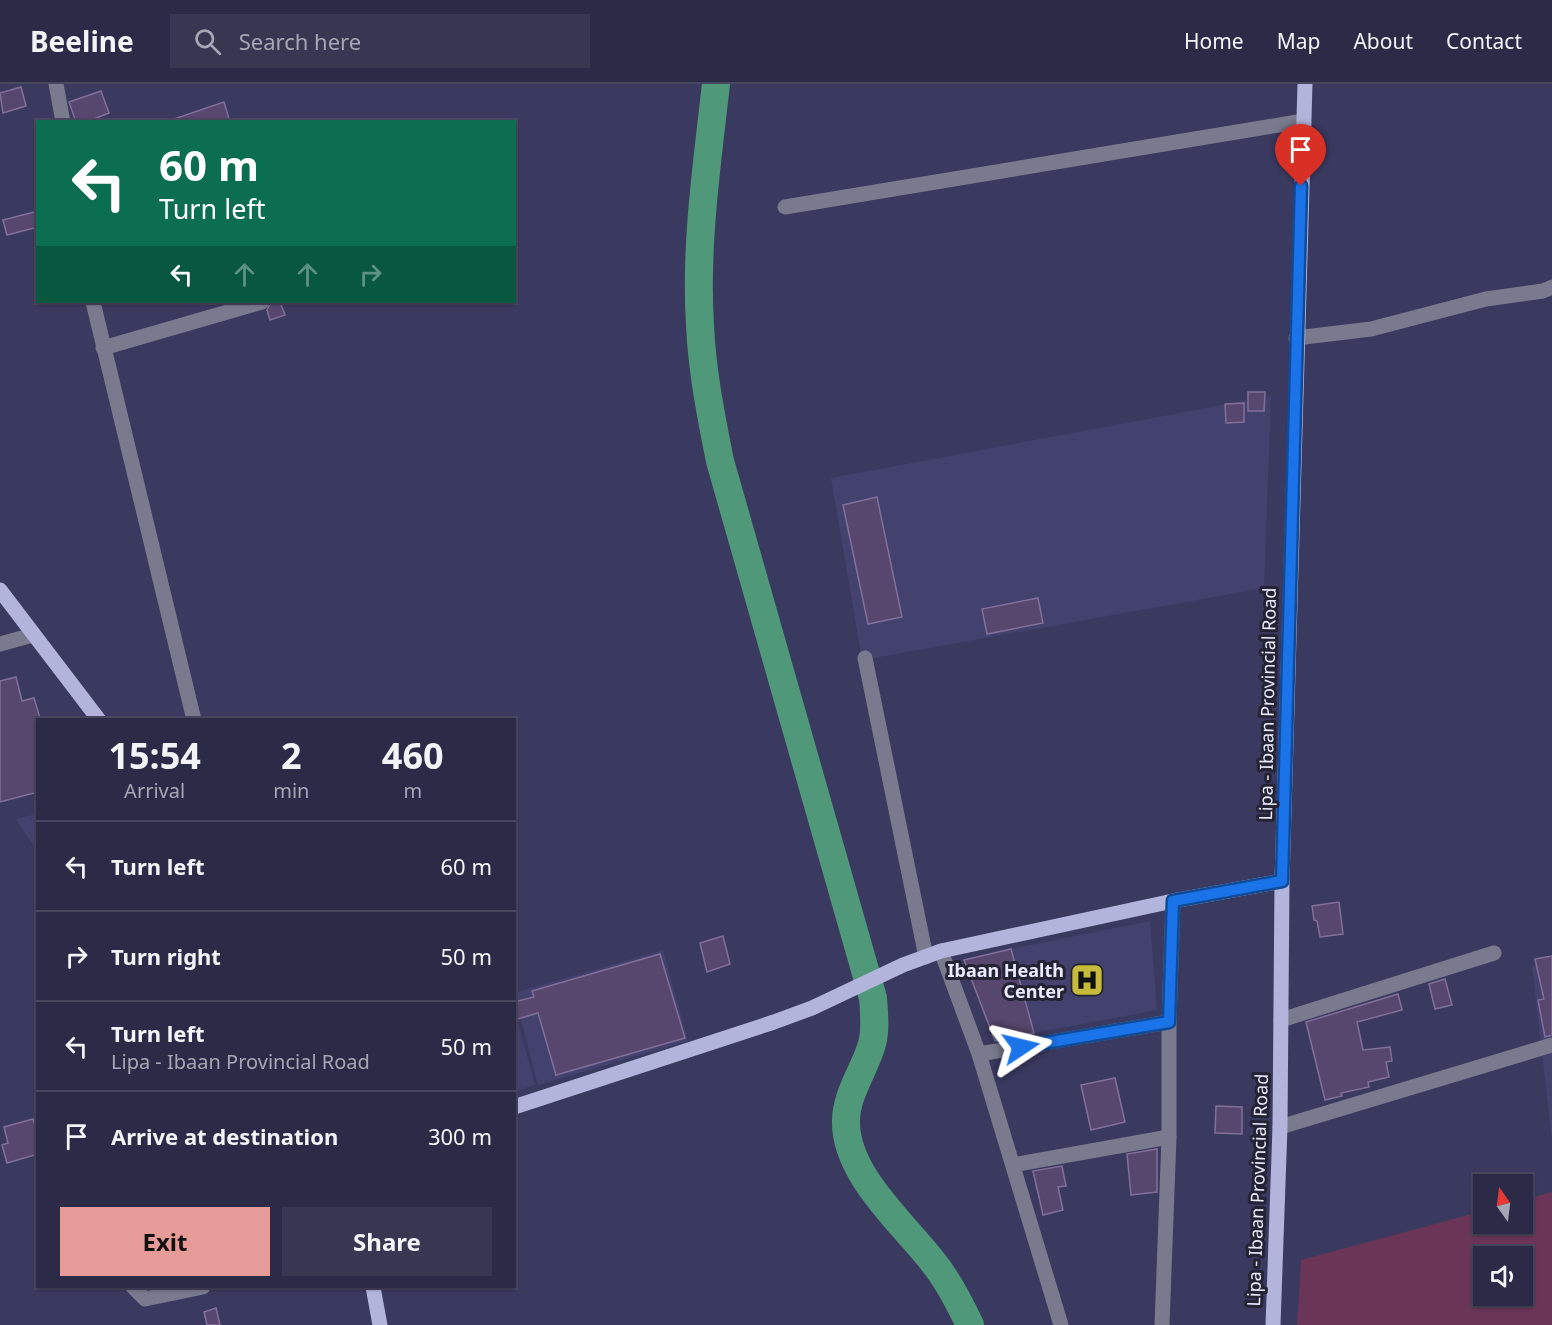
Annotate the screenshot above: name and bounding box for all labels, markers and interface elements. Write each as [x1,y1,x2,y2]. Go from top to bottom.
search box [170,14,590,68]
text: Beeline [30,22,134,60]
icon: search [191,25,224,58]
text: Search here [239,26,361,56]
text: Home [1184,27,1244,55]
text: Map [1277,27,1320,55]
text: About [1353,27,1413,55]
text: Contact [1446,27,1522,55]
pin [1275,124,1326,186]
icon: arrive [1284,133,1317,166]
text: 60 m [159,136,259,193]
icon: left [60,144,138,222]
text: Turn left [159,190,265,227]
icon: left [165,258,198,291]
icon: ahead [228,258,261,291]
icon: ahead [291,258,324,291]
icon: right [354,258,387,291]
street label: Lipa - Ibaan Provincial Road [1253,587,1281,821]
text: 15:54 [108,731,201,780]
text: 2 [281,731,302,780]
text: 460 [382,731,444,780]
text: Arrival [124,777,185,804]
text: min [273,777,309,804]
text: m [403,777,422,804]
icon: left [60,850,93,883]
text: Turn left [111,851,205,881]
text: 60 m [441,851,492,881]
icon: right [60,940,93,973]
text: Turn right [111,941,221,971]
text: 50 m [441,941,492,971]
place label: Ibaan Health Center [948,958,1064,1003]
hospital icon: Ibaan Health Center [1069,962,1105,998]
position arrow [989,1015,1053,1079]
text: Turn left [111,1018,205,1048]
icon: left [60,1030,93,1063]
text: 50 m [441,1031,492,1061]
text: Lipa - Ibaan Provincial Road [111,1048,370,1075]
street label: Lipa - Ibaan Provincial Road [1241,1073,1273,1307]
icon: arrive [60,1120,93,1153]
text: Arrive at destination [111,1121,338,1151]
text: 300 m [428,1121,492,1151]
north arrow [1473,1174,1533,1234]
map controls [1473,1174,1533,1306]
button: Exit [60,1207,270,1276]
button: Share [282,1207,492,1276]
button: sound [1473,1246,1533,1306]

